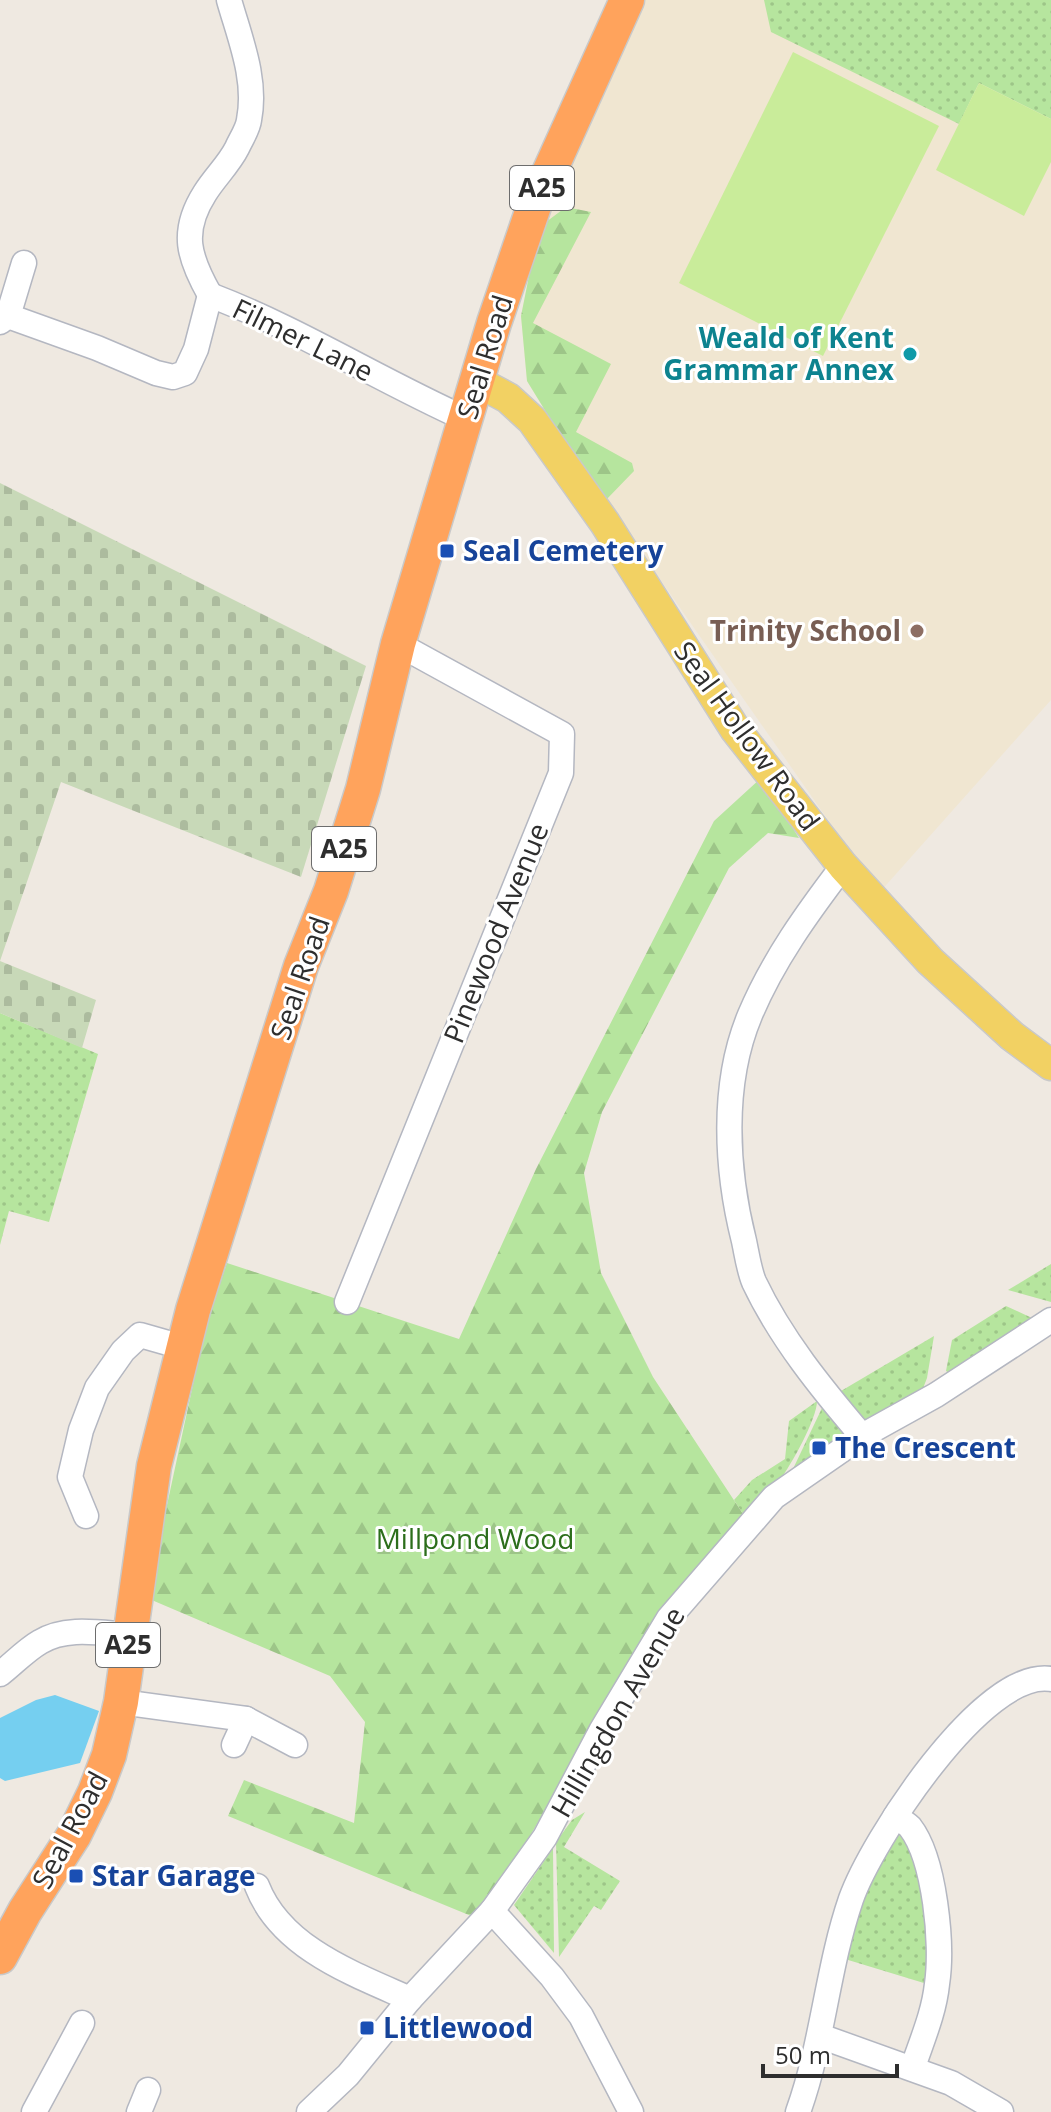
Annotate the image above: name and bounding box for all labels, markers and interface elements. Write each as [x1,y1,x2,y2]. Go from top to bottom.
road number: A25 [510,166,574,210]
street label: Filmer Lane [227,289,380,390]
street label: Seal Road [447,290,521,423]
place label: Weald of Kent Grammar Annex [663,318,895,388]
marker: Weald of Kent Grammar Annex [901,345,919,363]
place label: Seal Cemetery [463,531,664,569]
marker: Seal Cemetery [438,542,456,560]
place label: Trinity School [710,611,901,649]
marker: Trinity School [908,622,926,640]
street label: Seal Hollow Road [666,633,829,838]
street label: Pinewood Avenue [434,817,557,1048]
road number: A25 [312,827,376,871]
street label: Seal Road [260,911,338,1044]
place label: The Crescent [835,1428,1016,1466]
marker: The Crescent [810,1439,828,1457]
park label: Millpond Wood [376,1519,574,1557]
street label: Hillingdon Avenue [541,1599,693,1824]
road number: A25 [96,1623,160,1667]
street label: Seal Road [22,1764,116,1895]
place label: Star Garage [92,1856,256,1894]
marker: Star Garage [67,1867,85,1885]
place label: Littlewood [383,2008,533,2046]
marker: Littlewood [358,2019,376,2037]
scale bar [763,2028,897,2078]
text: 50 m [775,2038,831,2071]

